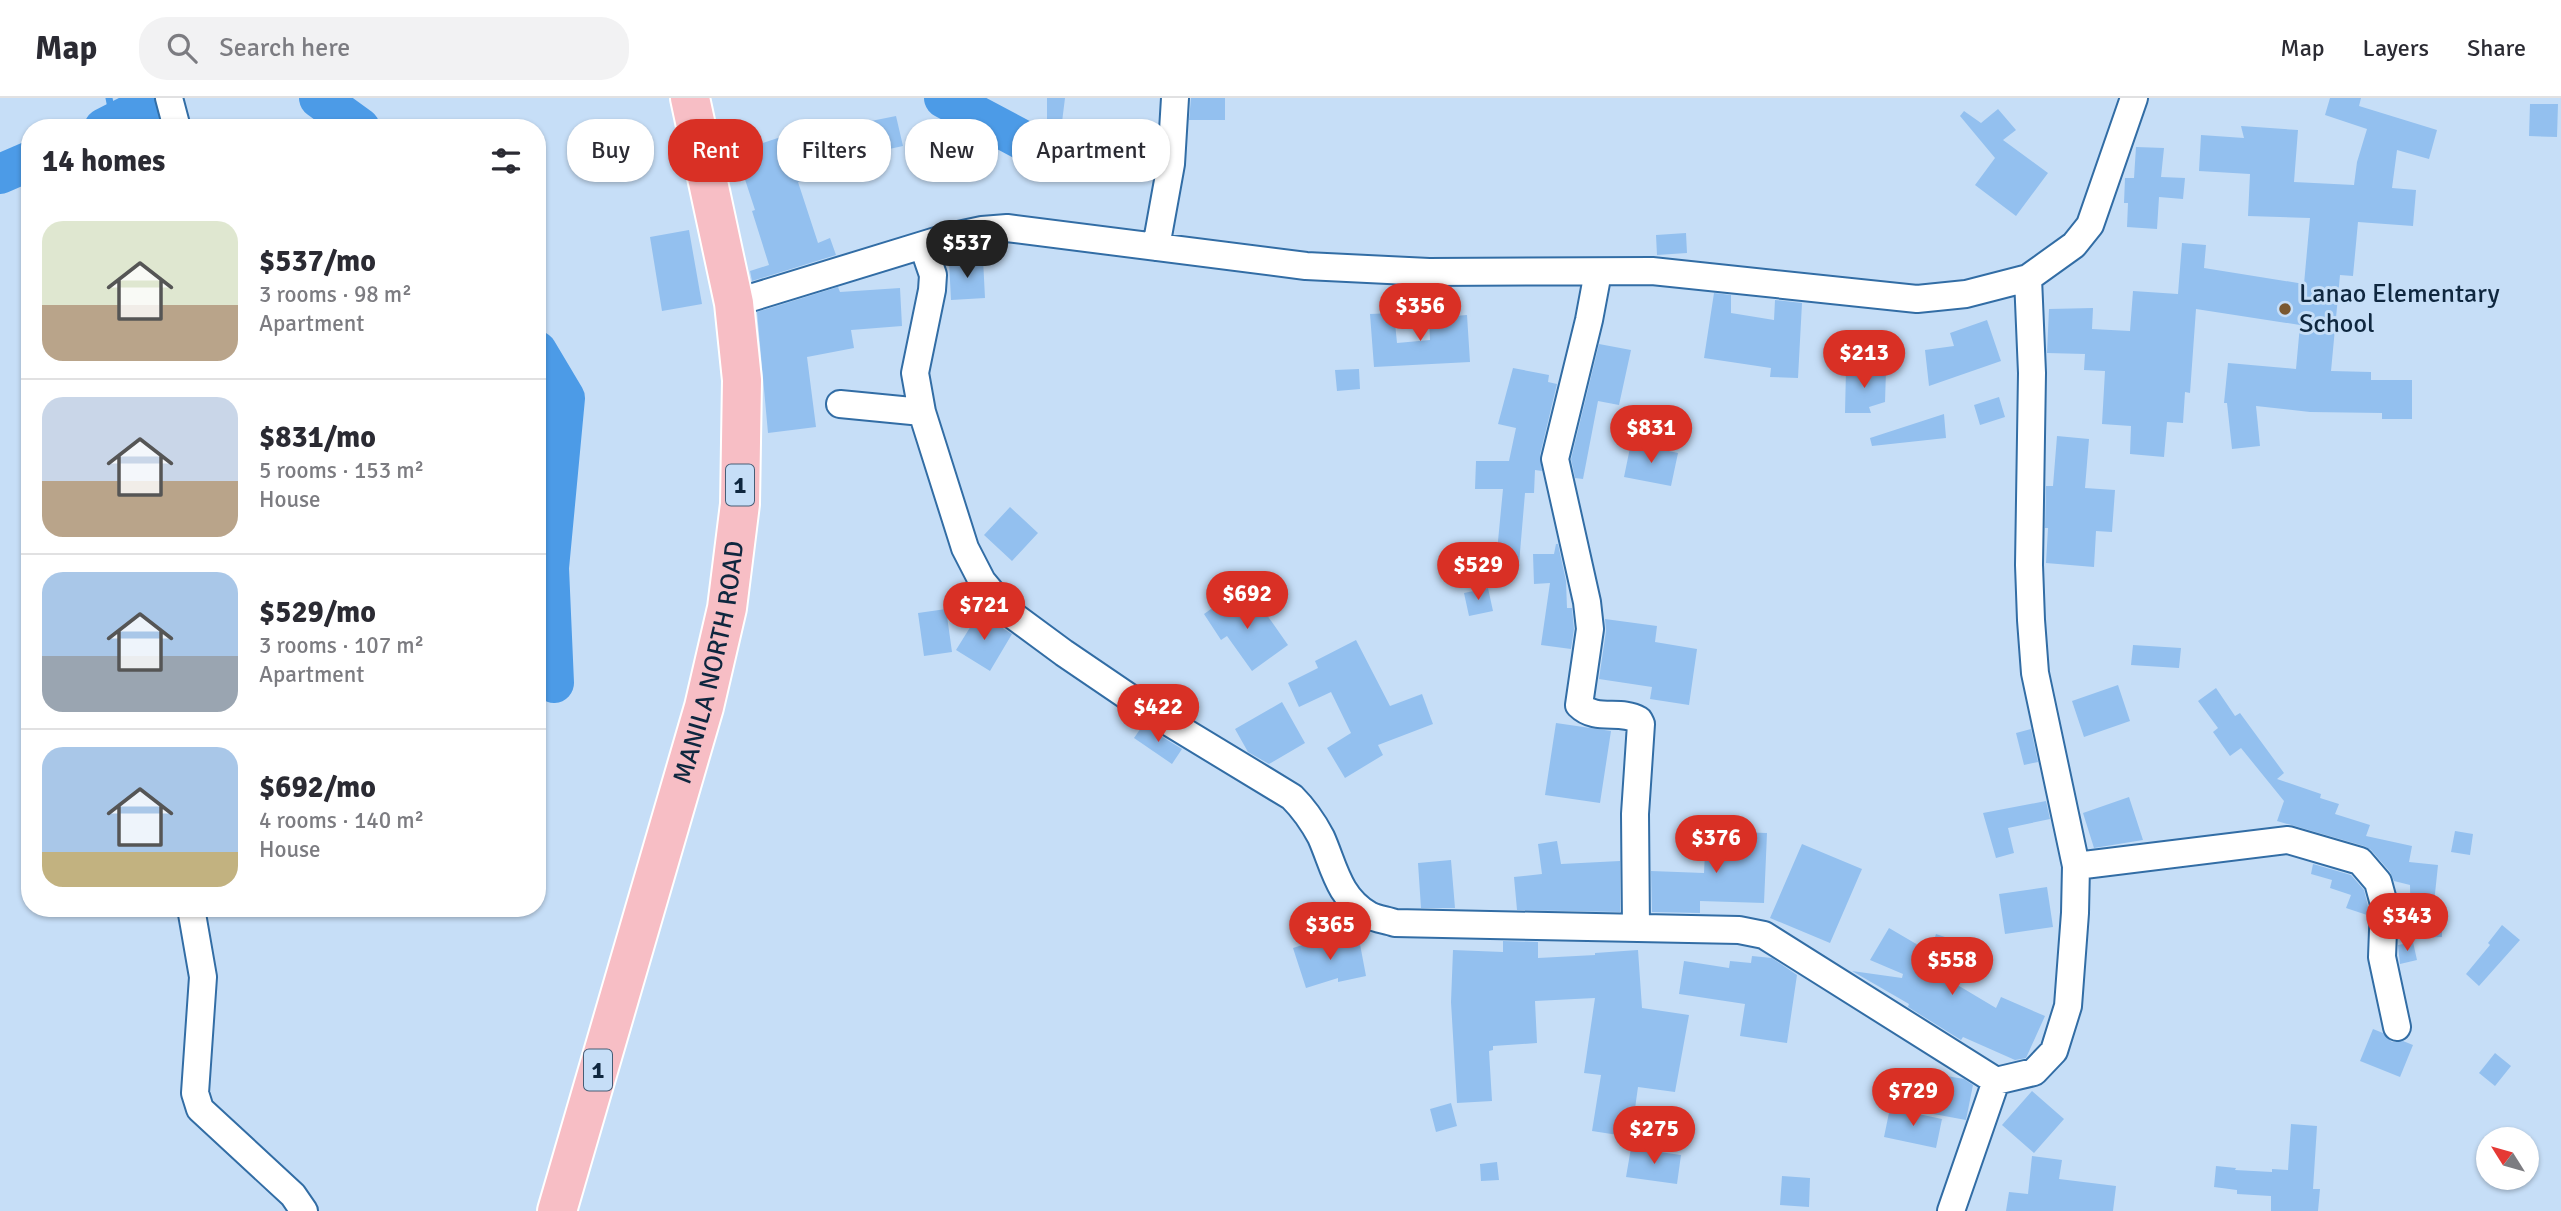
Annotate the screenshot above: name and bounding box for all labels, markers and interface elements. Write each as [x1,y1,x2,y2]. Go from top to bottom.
search box [139,17,629,80]
text: Map [35,28,97,69]
icon: search [163,29,201,67]
text: Search here [219,32,350,64]
text: Map [2280,33,2325,63]
text: Layers [2363,33,2429,63]
text: Share [2467,33,2526,63]
chip: Buy [567,119,654,182]
chip: Rent [668,119,763,182]
chip: Filters [777,119,891,182]
chip: New [905,119,998,182]
chip: Apartment [1012,119,1170,182]
icon: filters [487,142,525,180]
text: 14 homes [42,143,165,180]
pin: $537 [926,220,1008,280]
text: $537 [942,228,992,257]
text: $537/mo [259,243,376,280]
icon: home [98,249,182,333]
place label: Lanao Elementary School [2299,278,2500,340]
text: 3 rooms · 98 m² [259,280,412,309]
pin: $356 [1379,284,1461,343]
text: $356 [1395,291,1445,320]
marker: Lanao Elementary School [2277,301,2293,317]
text: Apartment [259,309,364,338]
pin: $213 [1823,330,1905,390]
text: $213 [1839,338,1889,367]
pin: $831 [1610,406,1692,465]
text: $831 [1626,413,1676,442]
text: $831/mo [259,419,376,456]
icon: home [98,425,182,509]
text: 5 rooms · 153 m² [259,456,424,485]
road number: 1 [726,464,754,506]
text: House [259,485,321,514]
street label: MANILA NORTH ROAD [667,539,751,787]
pin: $529 [1437,542,1519,602]
text: $529 [1453,550,1503,579]
pin: $692 [1206,572,1288,631]
text: $692 [1222,579,1272,608]
pin: $721 [943,582,1025,642]
text: $721 [959,590,1009,619]
text: $529/mo [259,594,376,631]
icon: home [98,600,182,684]
text: 3 rooms · 107 m² [259,631,424,660]
text: Apartment [259,660,364,689]
pin: $422 [1117,684,1199,744]
text: $422 [1133,692,1183,721]
text: $692/mo [259,769,376,806]
icon: home [98,775,182,859]
text: 4 rooms · 140 m² [259,806,424,835]
pin: $376 [1675,816,1757,875]
text: $376 [1691,823,1741,852]
text: House [259,835,321,864]
pin: $343 [2366,894,2448,953]
text: $343 [2382,901,2432,930]
pin: $365 [1289,902,1371,962]
text: $365 [1305,910,1355,939]
pin: $558 [1911,937,1993,997]
text: $558 [1927,945,1977,974]
road number: 1 [584,1050,612,1090]
pin: $729 [1872,1068,1954,1128]
text: $729 [1888,1076,1938,1105]
pin: $275 [1613,1107,1695,1166]
text: $275 [1629,1114,1679,1143]
north arrow [2476,1127,2539,1190]
map controls [2476,1127,2539,1190]

